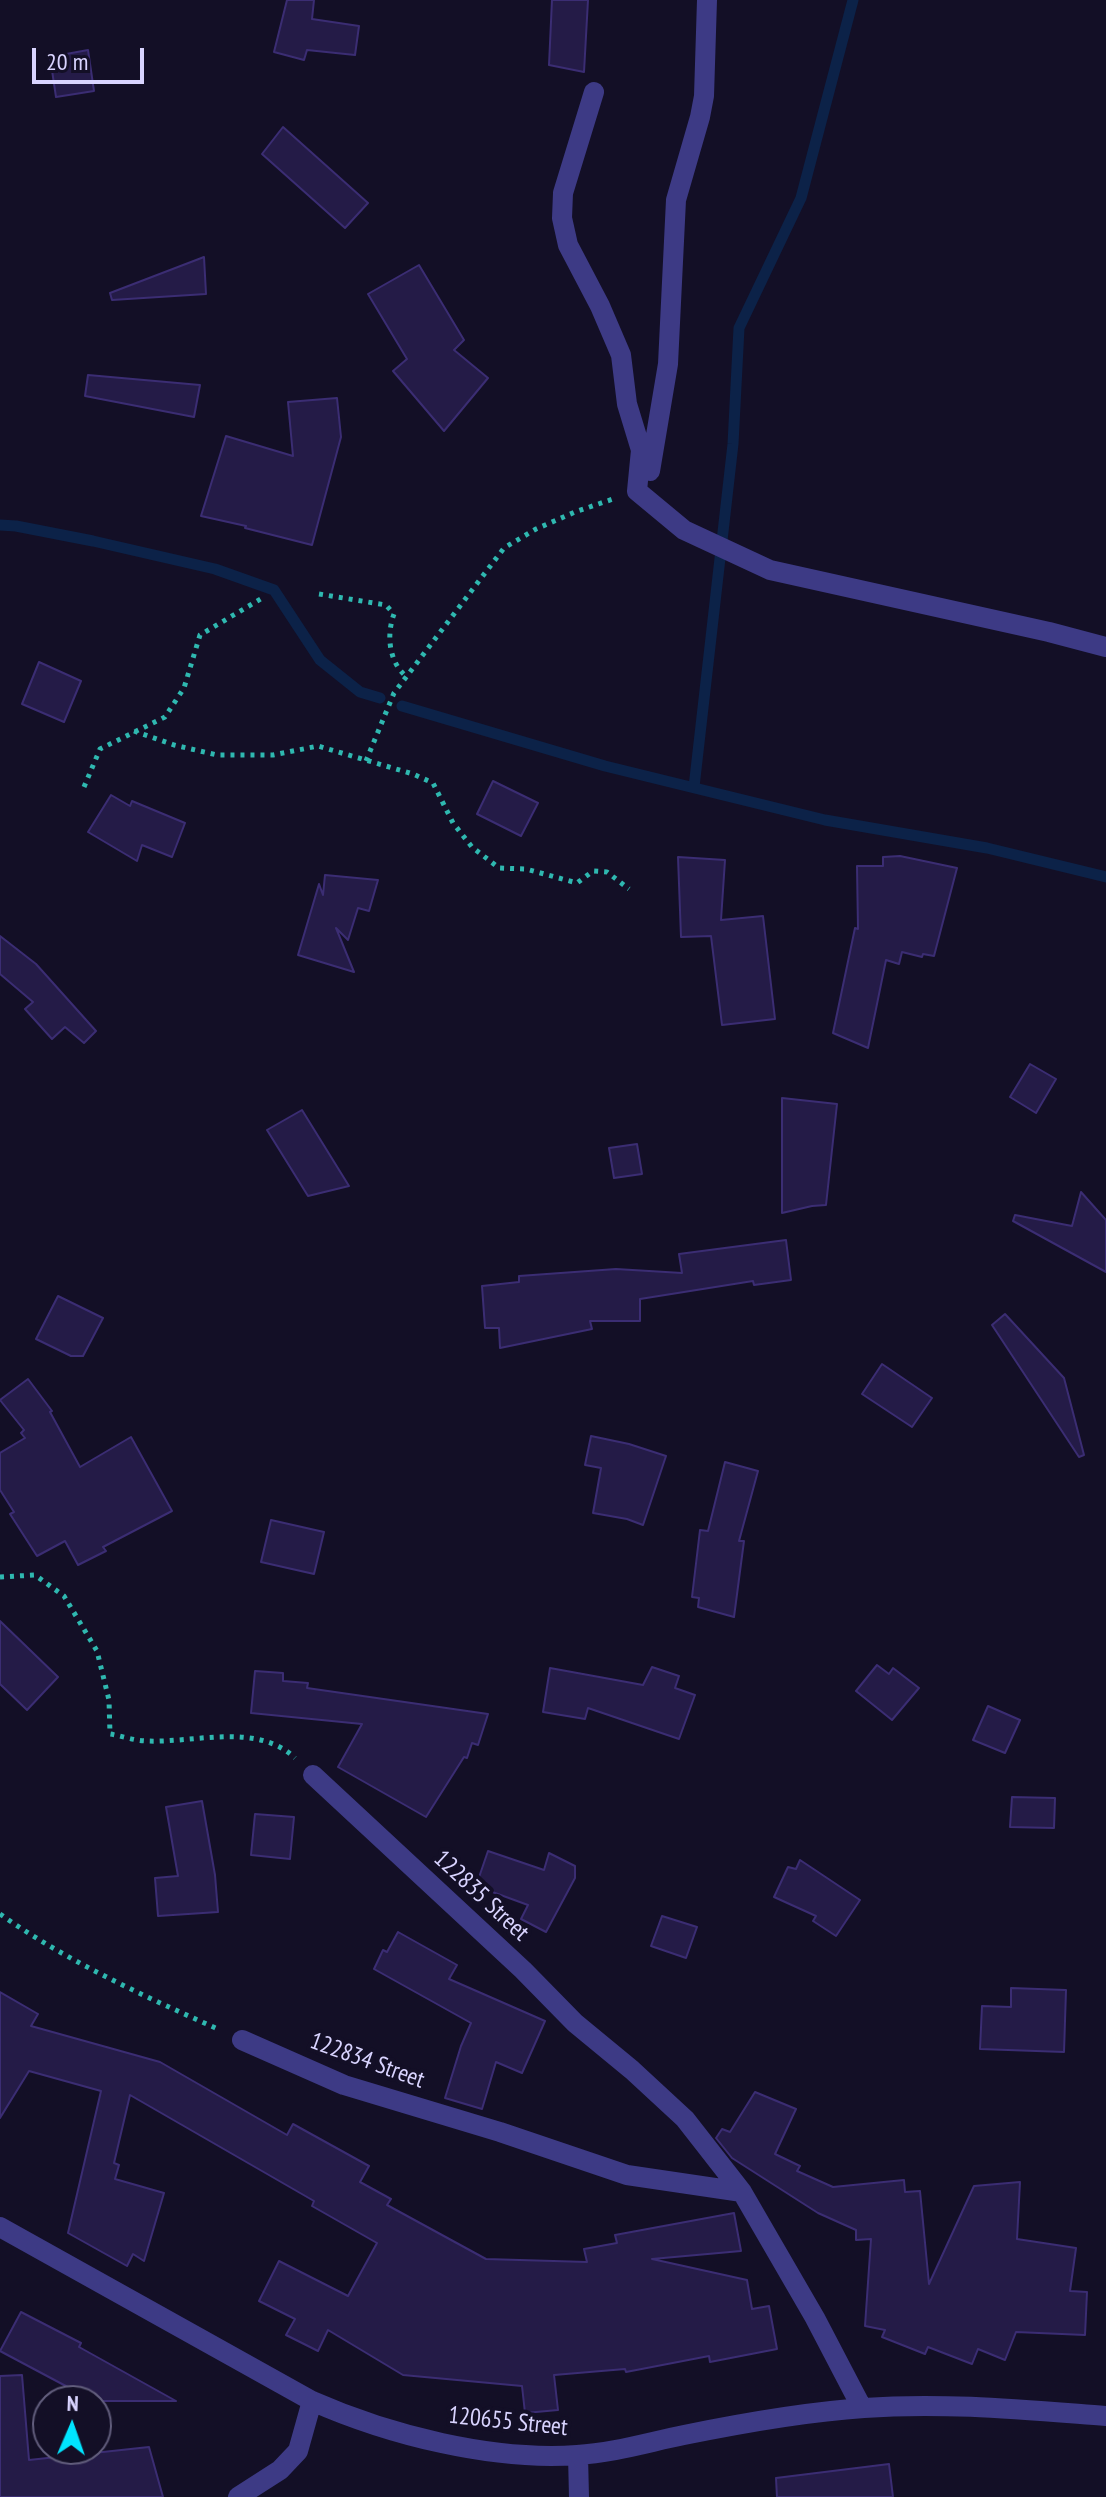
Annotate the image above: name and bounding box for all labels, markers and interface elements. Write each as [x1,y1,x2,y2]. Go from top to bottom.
scale bar [36,32,148,82]
text: 20 m [46,46,88,77]
street label: 122835 Street [427,1845,535,1947]
street label: 122834 Street [306,2027,428,2095]
north arrow [32,2385,112,2465]
text: N [66,2389,79,2417]
street label: 120655 Street [447,2401,569,2443]

